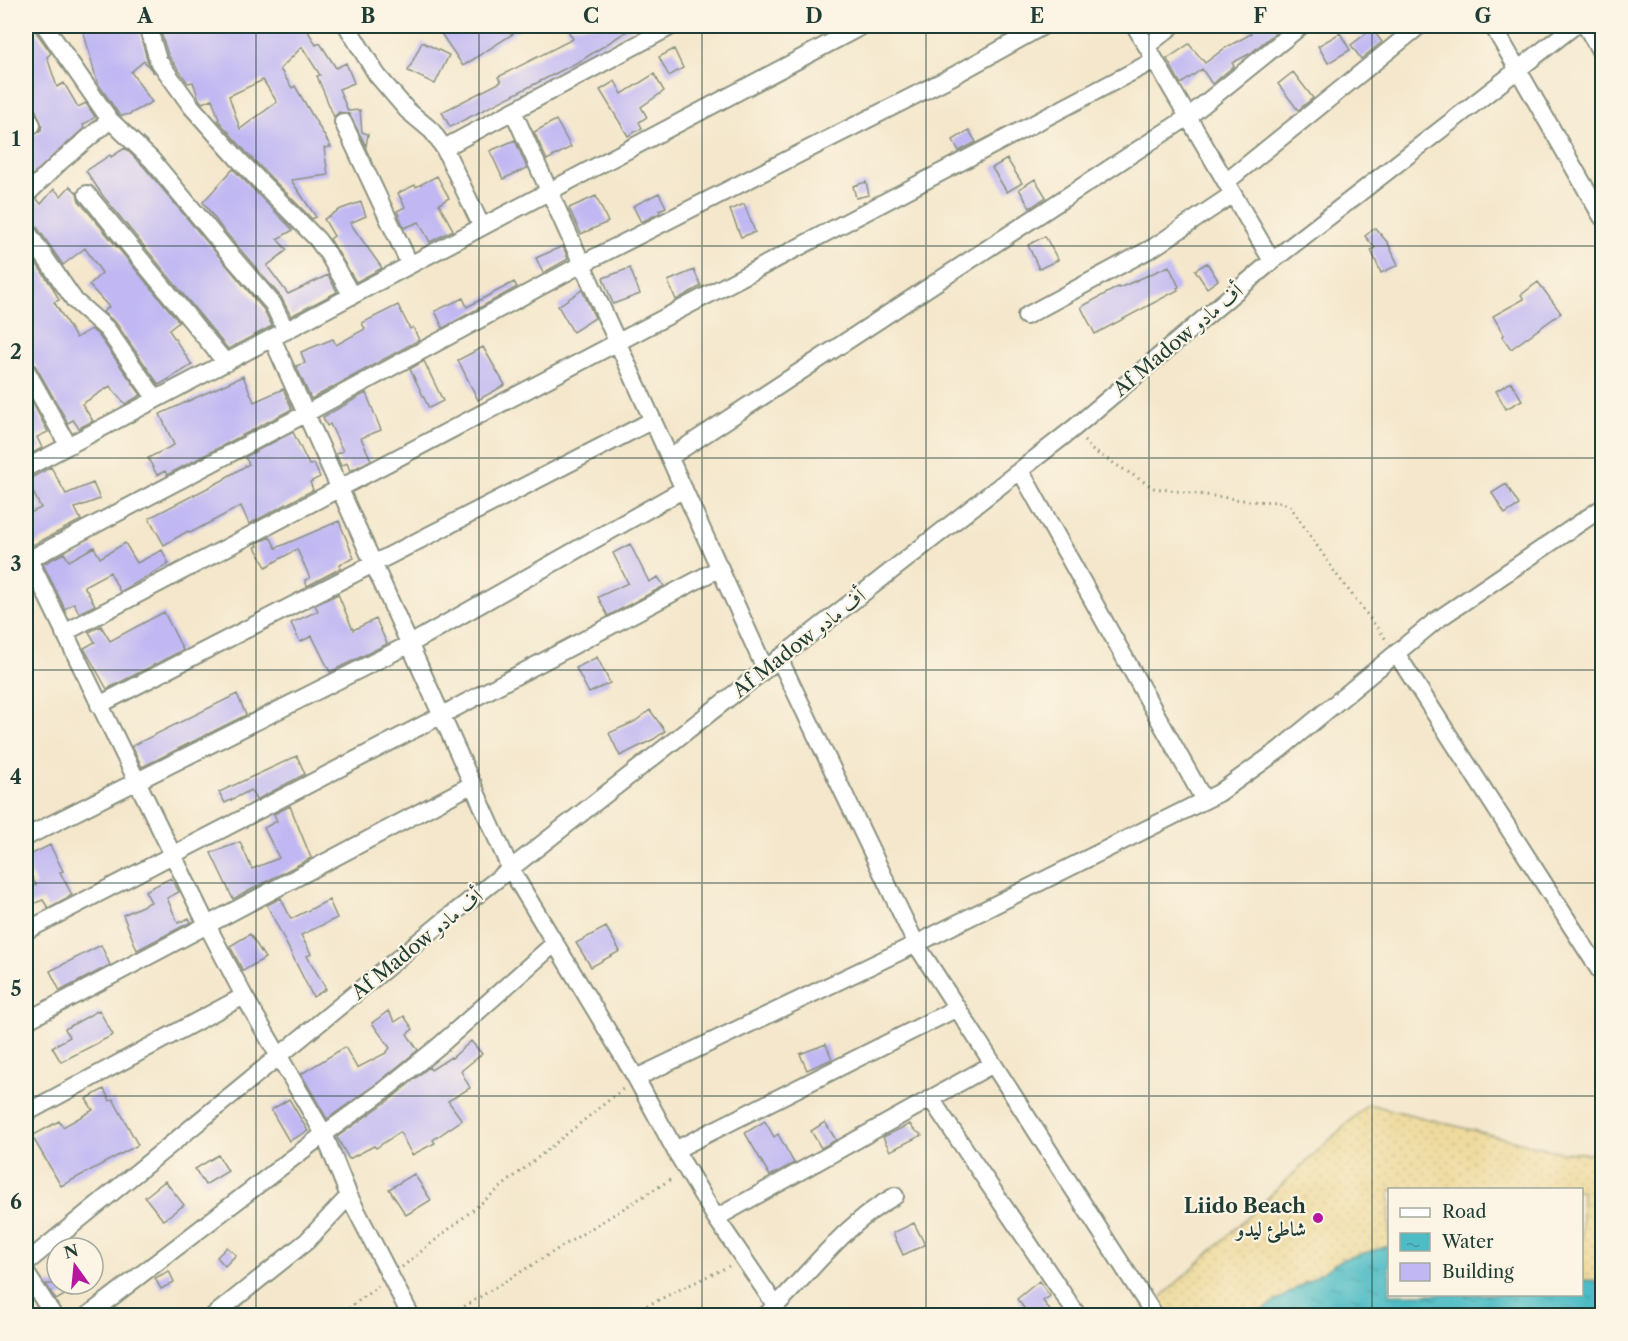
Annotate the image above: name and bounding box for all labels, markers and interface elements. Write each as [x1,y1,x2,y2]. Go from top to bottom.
text: A [136,4,153,28]
text: B [361,4,376,28]
text: C [583,4,599,28]
text: D [805,4,823,28]
text: E [1030,4,1044,28]
text: F [1253,4,1267,28]
text: G [1475,4,1492,28]
text: 1 [12,127,21,151]
street label: Af Madow أف مادو [1106,277,1248,402]
text: 2 [10,340,22,364]
text: 3 [10,552,22,576]
street label: Af Madow أف مادو [726,582,870,703]
text: 4 [10,765,22,789]
street label: Af Madow أف مادو [344,882,488,1005]
text: 5 [10,977,22,1001]
legend [1388,1188,1583,1296]
text: 6 [10,1190,22,1214]
place label: Liido Beach شاطئ ليدو [1184,1194,1306,1243]
text: Road [1442,1201,1487,1223]
marker: Liido Beach شاطئ ليدو [1311,1211,1325,1225]
text: Water [1441,1231,1494,1253]
north arrow [45,1236,105,1296]
text: N [62,1240,81,1263]
text: Building [1442,1261,1514,1283]

